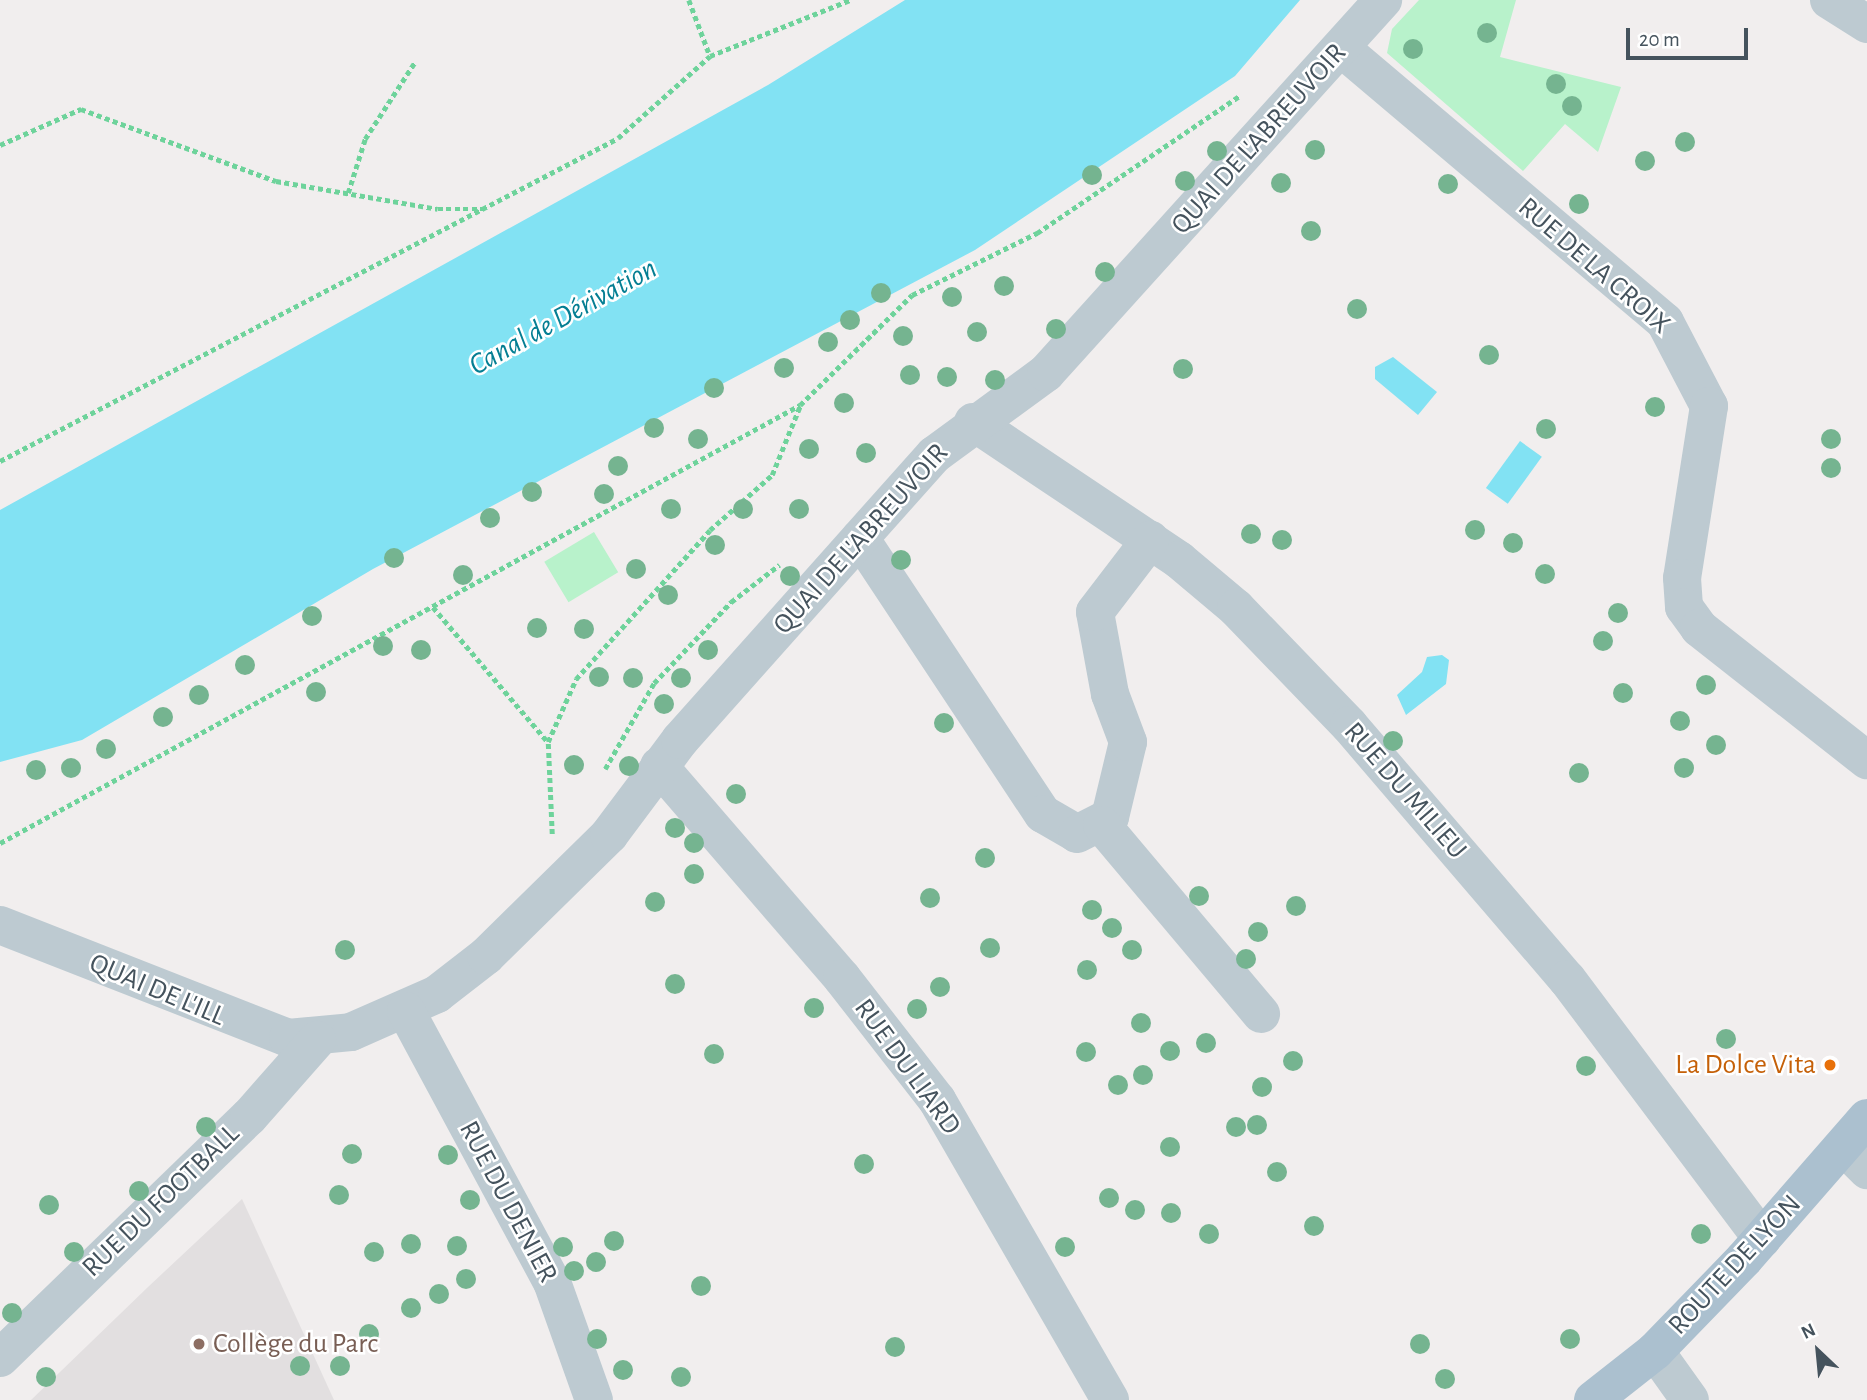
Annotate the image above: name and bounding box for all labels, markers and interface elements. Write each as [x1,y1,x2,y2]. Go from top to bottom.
scale bar [1629,14,1752,58]
text: 20 m [1639,29,1680,50]
street label: QUAI DE L'ABREUVOIR [1164,37,1354,241]
street label: RUE DE LA CROIX [1511,191,1677,341]
water label: Canal de Dérivation [463,250,663,384]
street label: QUAI DE L'ABREUVOIR [766,437,956,641]
street label: RUE DU MILIEU [1336,716,1474,866]
street label: QUAI DE L'ILL [84,946,230,1034]
street label: RUE DU LIARD [846,992,968,1142]
place label: La Dolce Vita [1675,1048,1816,1082]
marker: La Dolce Vita [1822,1057,1838,1073]
street label: RUE DU DENIER [451,1115,565,1289]
street label: RUE DU FOOTBALL [75,1117,247,1285]
street label: ROUTE DE LYON [1661,1188,1809,1342]
north arrow [1783,1316,1853,1386]
place label: Collège du Parc [213,1327,378,1361]
marker: Collège du Parc [191,1336,207,1352]

